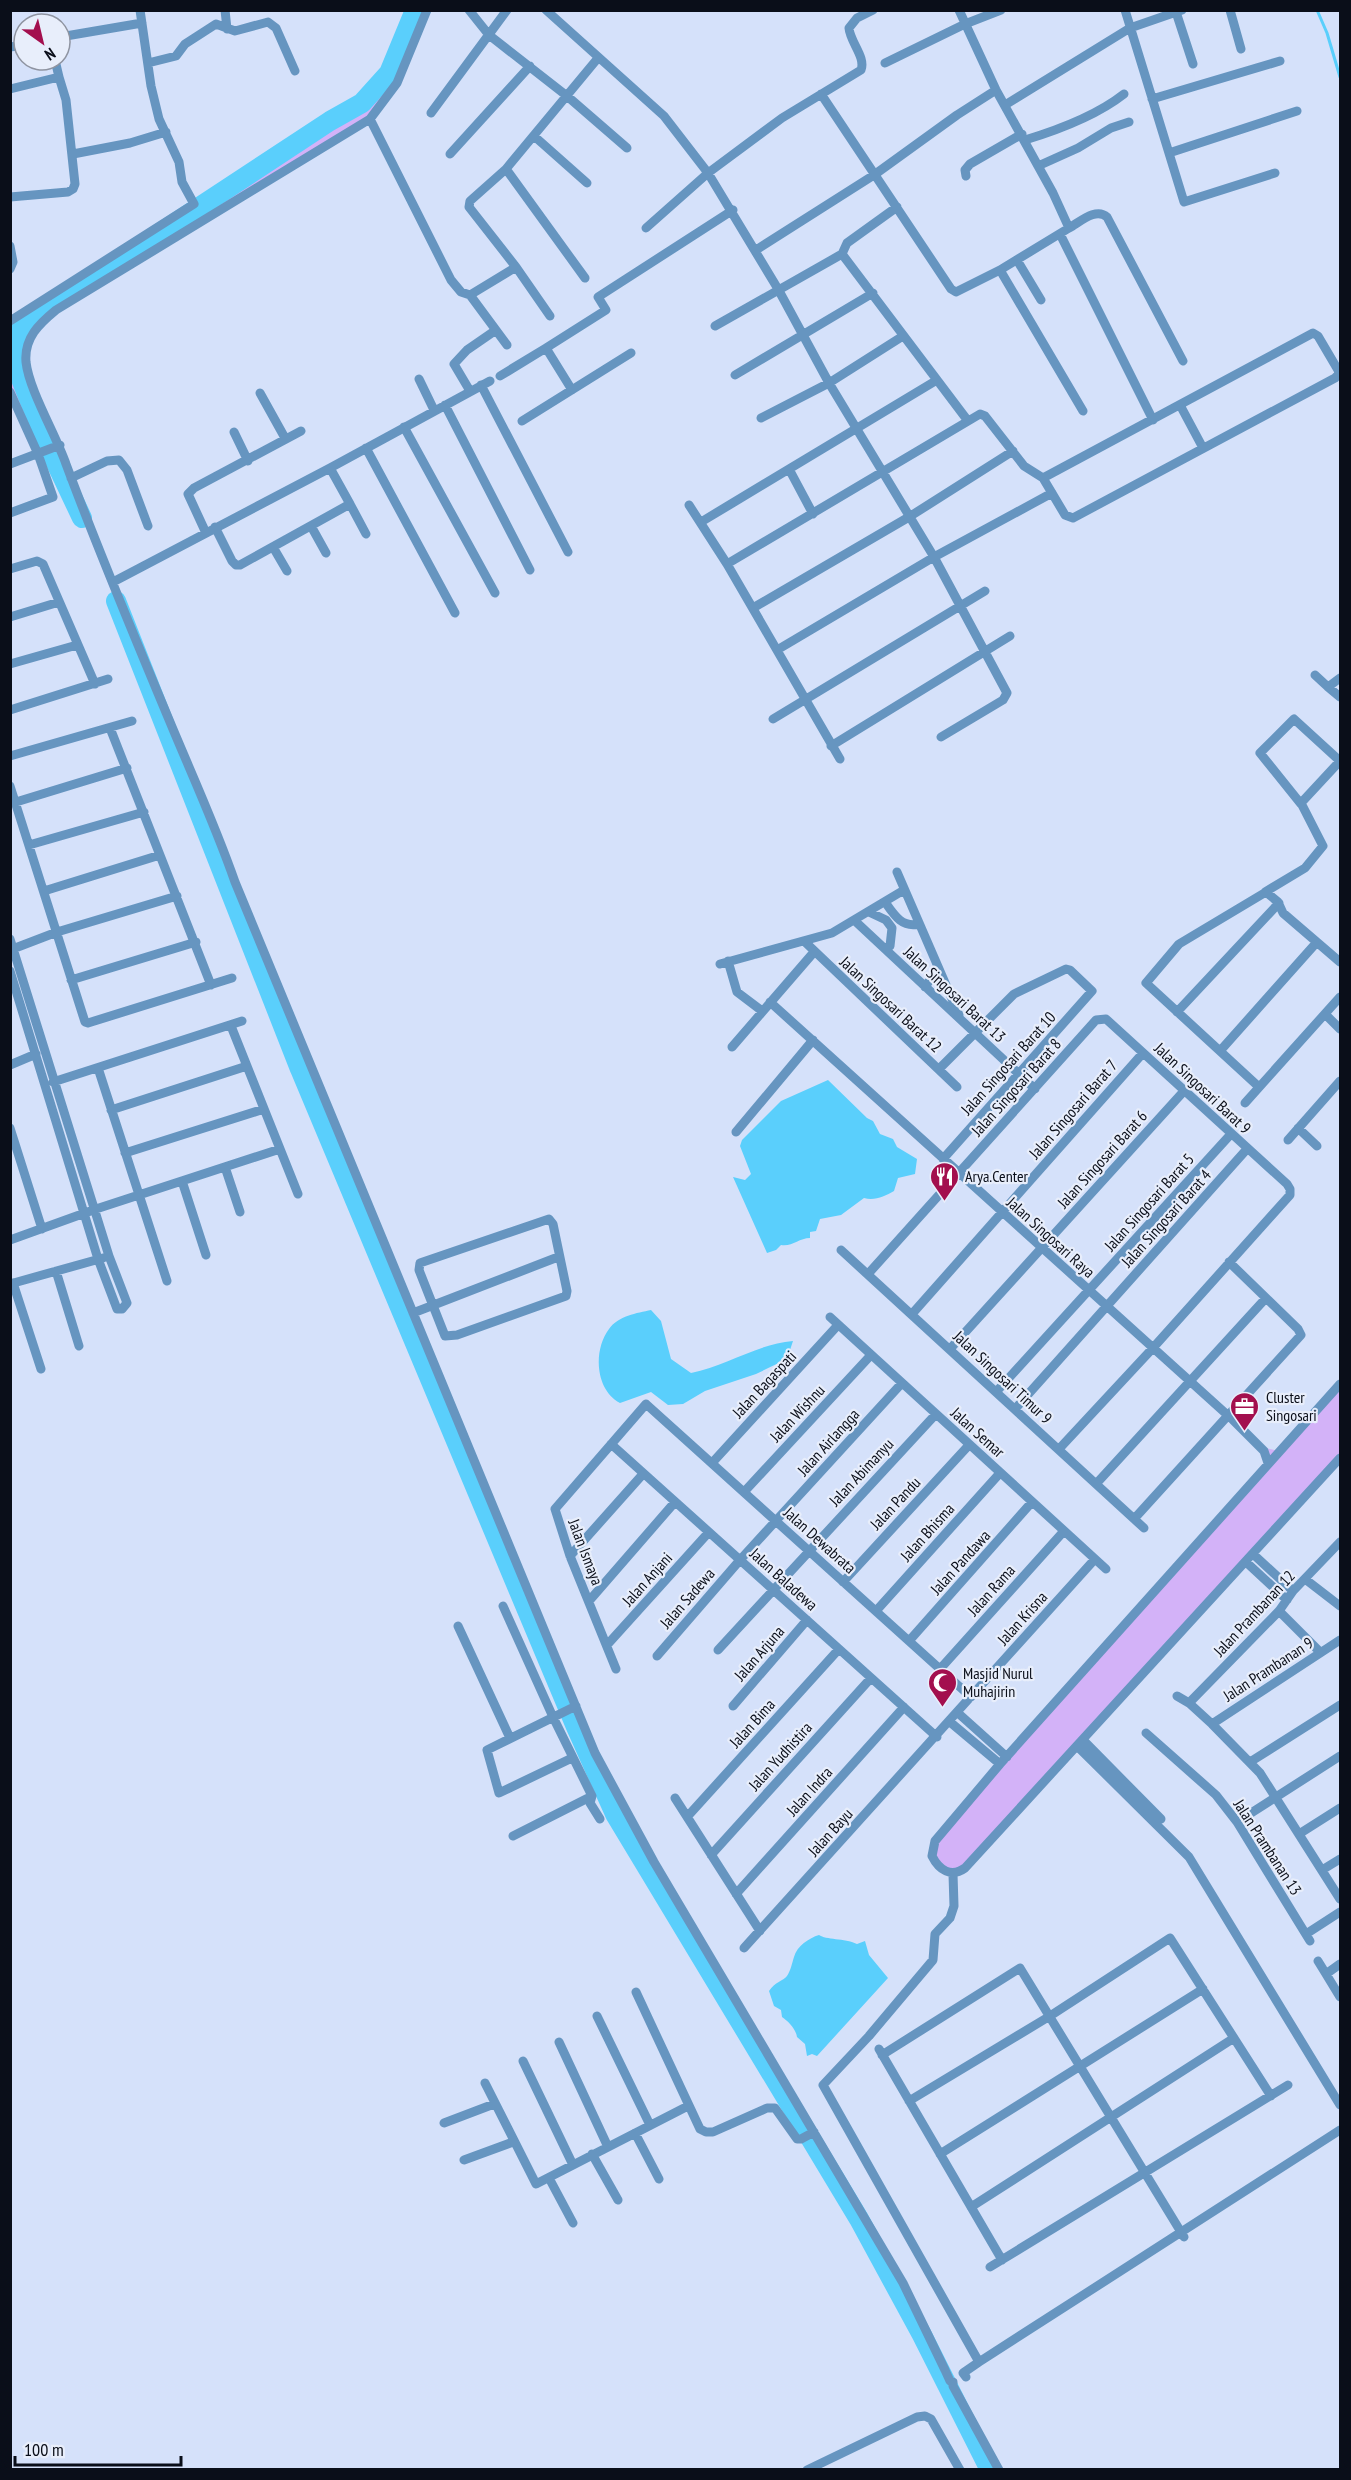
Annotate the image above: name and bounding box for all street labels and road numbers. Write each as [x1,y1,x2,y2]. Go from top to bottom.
street label: Jalan Singosari Barat 13 [899,941,1010,1046]
street label: Jalan Singosari Barat 12 [835,951,946,1056]
street label: Jalan Singosari Barat 10 [956,1007,1060,1119]
street label: Jalan Singosari Barat 8 [966,1034,1065,1141]
street label: Jalan Singosari Barat 9 [1150,1037,1255,1138]
street label: Jalan Singosari Barat 7 [1024,1055,1121,1163]
street label: Jalan Singosari Barat 6 [1052,1106,1151,1213]
street label: Jalan Singosari Barat 5 [1099,1149,1198,1256]
street label: Jalan Singosari Barat 4 [1116,1165,1215,1272]
street label: Jalan Singosari Raya [1002,1192,1099,1282]
street label: Jalan Singosari Timur 9 [949,1326,1056,1428]
street label: Jalan Bagaspati [727,1346,800,1423]
street label: Jalan Wishnu [765,1380,829,1447]
street label: Jalan Semar [946,1402,1009,1462]
street label: Jalan Airlangga [792,1404,863,1480]
street label: Jalan Abimanyu [824,1434,897,1511]
street label: Jalan Pandu [865,1472,924,1534]
street label: Jalan Bhisma [895,1499,958,1566]
street label: Jalan Dewabrata [779,1502,860,1578]
street label: Jalan Ismaya [564,1515,608,1588]
street label: Jalan Pandawa [925,1526,994,1599]
street label: Jalan Baladewa [745,1543,822,1615]
street label: Jalan Anjani [617,1548,676,1611]
street label: Jalan Rama [962,1560,1019,1620]
street label: Jalan Sadewa [655,1564,719,1633]
street label: Jalan Prambanan 12 [1208,1566,1299,1661]
street label: Jalan Krisna [992,1587,1051,1650]
street label: Jalan Arjuna [729,1621,788,1685]
street label: Jalan Prambanan 9 [1218,1633,1317,1706]
street label: Jalan Bima [724,1695,779,1752]
street label: Jalan Yudhistira [743,1718,816,1795]
street label: Jalan Indra [781,1762,836,1820]
street label: Jalan Prambanan 13 [1229,1794,1306,1899]
street label: Jalan Bayu [803,1804,857,1861]

